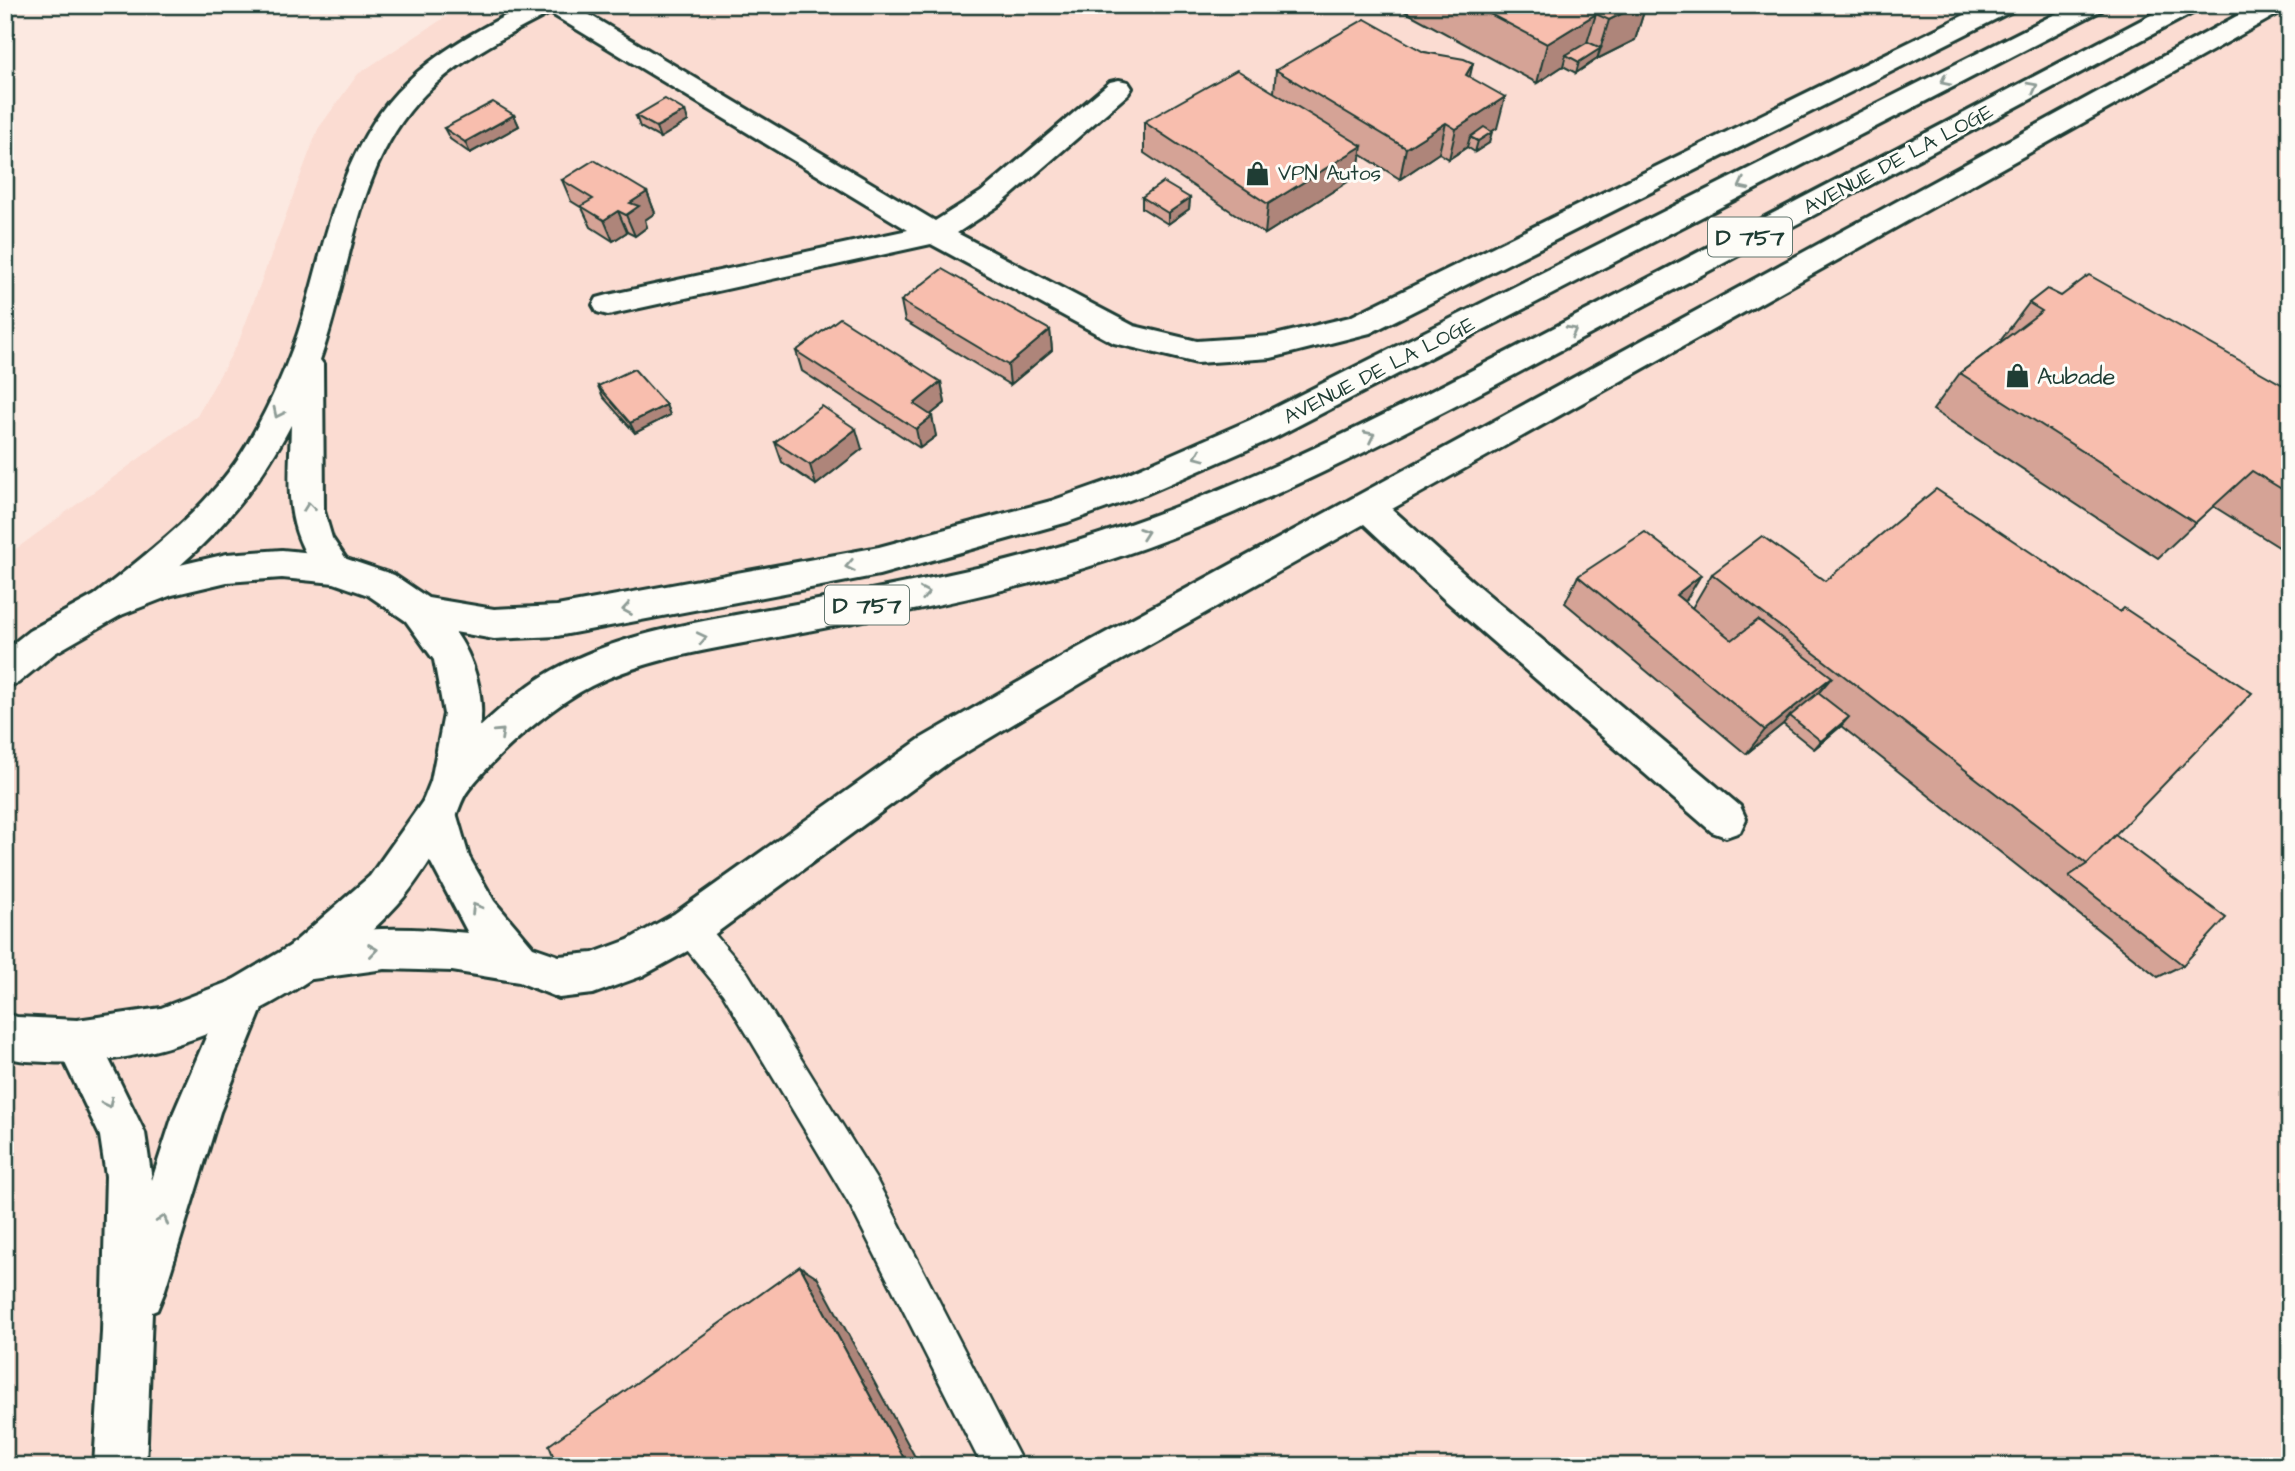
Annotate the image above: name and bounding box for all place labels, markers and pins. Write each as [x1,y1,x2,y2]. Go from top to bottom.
shop icon: VPN Autos [1244,159,1272,187]
place label: VPN Autos [1278,159,1381,188]
place label: Aubade [2037,360,2116,394]
shop icon: Aubade [2003,362,2031,390]

